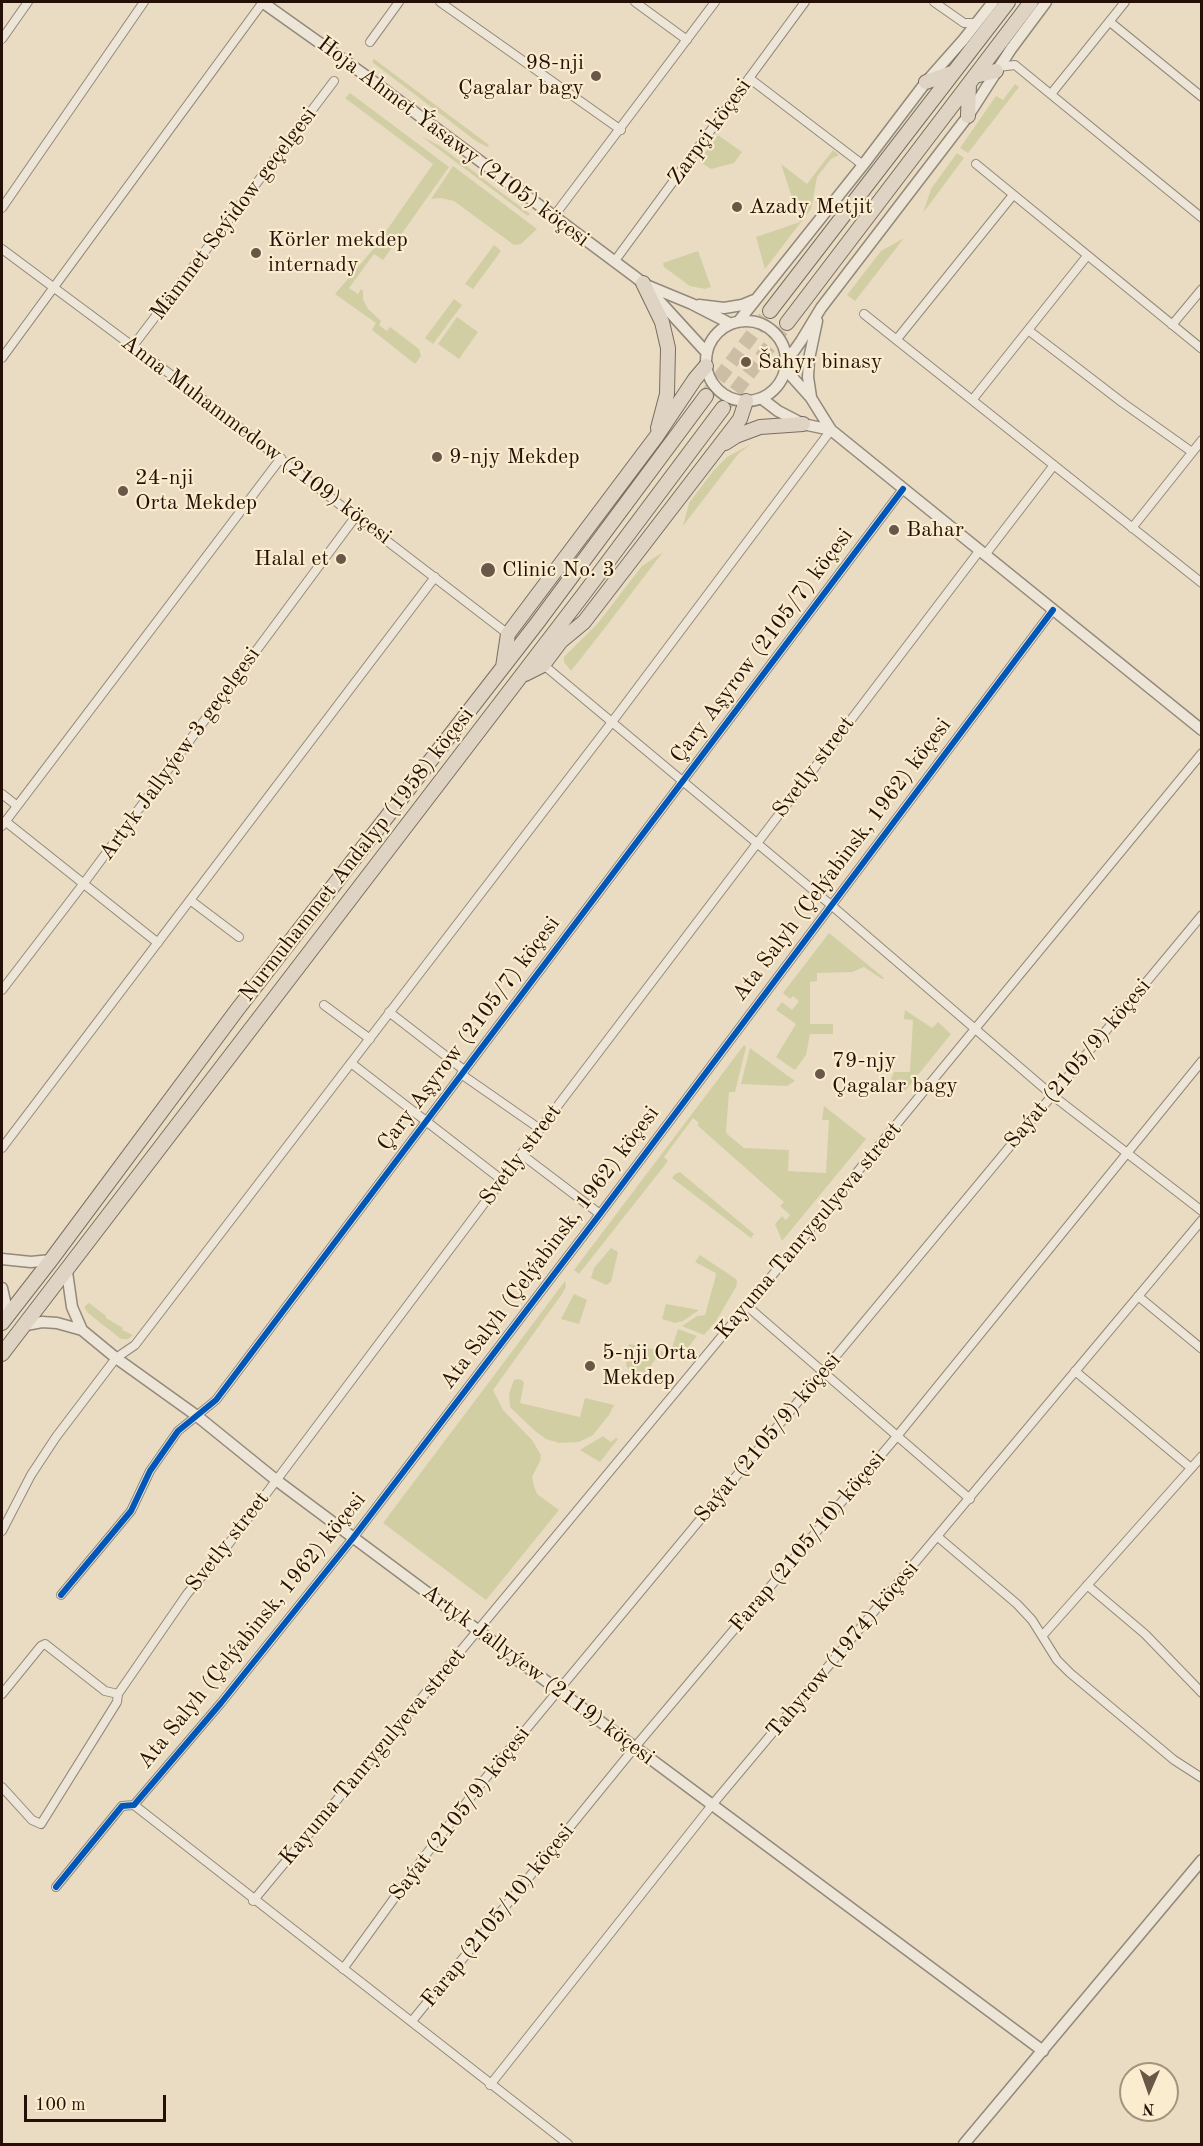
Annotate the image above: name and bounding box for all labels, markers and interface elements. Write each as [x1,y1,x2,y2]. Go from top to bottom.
street label: Hoja Ahmet Ýasawy (2105) köçesi [312,31,594,253]
place label: 98-nji Çagalar bagy [458,50,584,101]
marker: 98-nji Çagalar bagy [589,69,603,83]
street label: Zarpçi köçesi [663,74,757,190]
street label: Mämmet Seýidow geçelgesi [145,102,323,326]
place label: Azady Metjit [749,194,873,220]
marker: Azady Metjit [730,200,744,214]
place label: Körler mekdep internady [268,227,408,278]
marker: Körler mekdep internady [249,246,263,260]
street label: Anna Muhammedow (2109) köçesi [115,330,397,550]
place label: Šahyr binasy [758,349,882,375]
marker: Šahyr binasy [739,355,753,369]
place label: 9-njy Mekdep [449,444,580,470]
marker: 9-njy Mekdep [430,450,444,464]
place label: 24-nji Orta Mekdep [135,465,257,516]
marker: 24-nji Orta Mekdep [116,484,130,498]
place label: Bahar [906,517,964,543]
street label: Çary Aşyrow (2105/7) köçesi [665,523,859,769]
marker: Bahar [887,523,901,537]
place label: Halal et [254,546,329,572]
marker: Halal et [334,552,348,566]
place label: Clinic No. 3 [502,557,615,583]
marker: Clinic No. 3 [479,561,497,579]
street label: Artyk Jallyýew 3 geçelgesi [94,642,266,866]
street label: Nurmuhammet Andalyp (1958) köçesi [234,703,480,1007]
street label: Svetly street [767,711,861,823]
street label: Ata Salyh (Çelýabinsk, 1962) köçesi [727,713,957,1007]
street label: Çary Aşyrow (2105/7) köçesi [372,911,566,1157]
street label: Saýat (2105/9) köçesi [999,974,1157,1154]
place label: 79-njy Çagalar bagy [832,1048,958,1100]
marker: 79-njy Çagalar bagy [813,1067,827,1081]
street label: Svetly street [474,1099,568,1211]
street label: Ata Salyh (Çelýabinsk, 1962) köçesi [435,1101,665,1395]
street label: Kayuma Tanrygulyeva street [710,1117,908,1345]
place label: 5-nji Orta Mekdep [602,1340,697,1392]
street label: Saýat (2105/9) köçesi [689,1348,847,1528]
marker: 5-nji Orta Mekdep [583,1359,597,1373]
street label: Farap (2105/10) köçesi [725,1446,891,1638]
street label: Svetly street [181,1487,275,1597]
street label: Ata Salyh (Çelýabinsk, 1962) köçesi [132,1488,372,1774]
street label: Tahyrow (1974) köçesi [761,1556,925,1744]
street label: Artyk Jallyýew (2119) köçesi [417,1579,659,1771]
street label: Kayuma Tanrygulyeva street [274,1643,472,1871]
street label: Saýat (2105/9) köçesi [384,1722,536,1906]
street label: Farap (2105/10) köçesi [416,1819,580,2013]
north arrow [1119,2062,1179,2122]
scale bar [27,2083,170,2121]
text: 100 m [35,2096,86,2114]
text: N [1142,2100,1155,2116]

